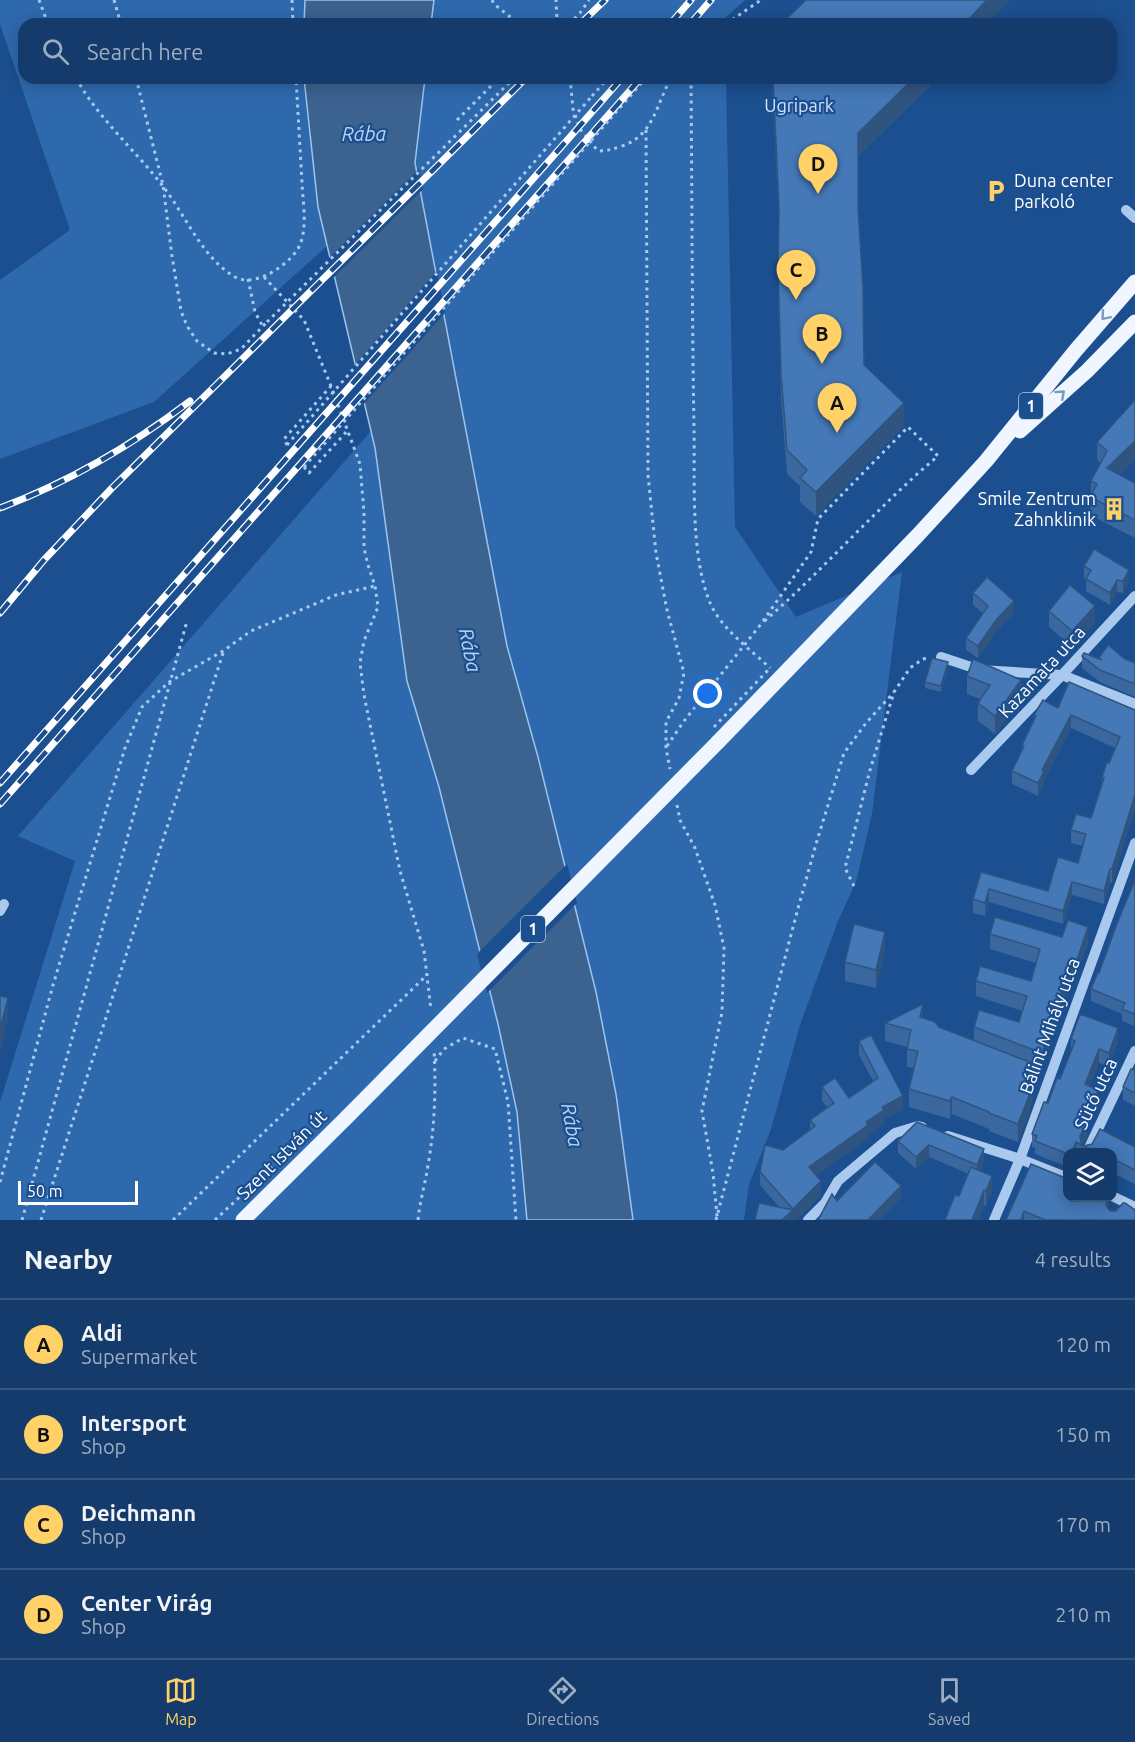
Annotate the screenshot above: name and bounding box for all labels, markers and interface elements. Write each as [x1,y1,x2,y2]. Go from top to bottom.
search box [18,18,1117,84]
icon: search [39,35,72,68]
text: Search here [87,39,203,64]
park label: Ugripark [764,95,834,115]
water label: Rába [342,122,386,145]
pin: D [798,144,838,194]
place label: Duna center parkoló [1014,170,1113,211]
parking icon: Duna center parkoló [983,178,1009,204]
pin: C [776,250,816,300]
one-way arrow [1101,310,1112,320]
pin: B [802,314,842,364]
pin: A [818,384,856,433]
one-way arrow [1054,390,1065,401]
road number: 1 [1019,393,1043,419]
place label: Smile Zentrum Zahnklinik [978,488,1096,529]
building icon: Smile Zentrum Zahnklinik [1101,496,1127,522]
street label: Kazamata utca [994,621,1089,721]
water label: Rába [455,626,486,674]
your location [693,679,722,708]
road number: 1 [521,916,545,942]
street label: Bálint Mihály utca [1015,955,1083,1096]
street label: Sütő utca [1070,1055,1120,1132]
water label: Rába [557,1101,588,1149]
street label: Szent István út [232,1105,330,1203]
map controls [1063,1148,1117,1202]
button: layers [1063,1148,1117,1202]
scale bar [18,1178,138,1206]
text: 50 m [27,1182,63,1200]
text: Nearby [24,1245,112,1274]
text: 4 results [1035,1248,1111,1271]
text: Aldi [81,1320,122,1345]
text: A [36,1333,51,1356]
text: 120 m [1055,1333,1111,1356]
text: Supermarket [81,1345,197,1368]
text: Intersport [81,1410,187,1435]
text: B [37,1423,50,1446]
text: 150 m [1055,1423,1111,1446]
text: Shop [81,1435,126,1458]
text: Deichmann [81,1500,196,1525]
text: C [37,1513,50,1536]
text: 170 m [1055,1513,1111,1536]
text: Shop [81,1525,126,1548]
text: Center Virág [81,1590,212,1615]
text: D [36,1603,51,1626]
text: 210 m [1055,1603,1111,1626]
text: Shop [81,1615,126,1638]
tab: Map [164,1674,197,1728]
tab: Directions [526,1674,599,1728]
tab: Saved [928,1674,971,1728]

